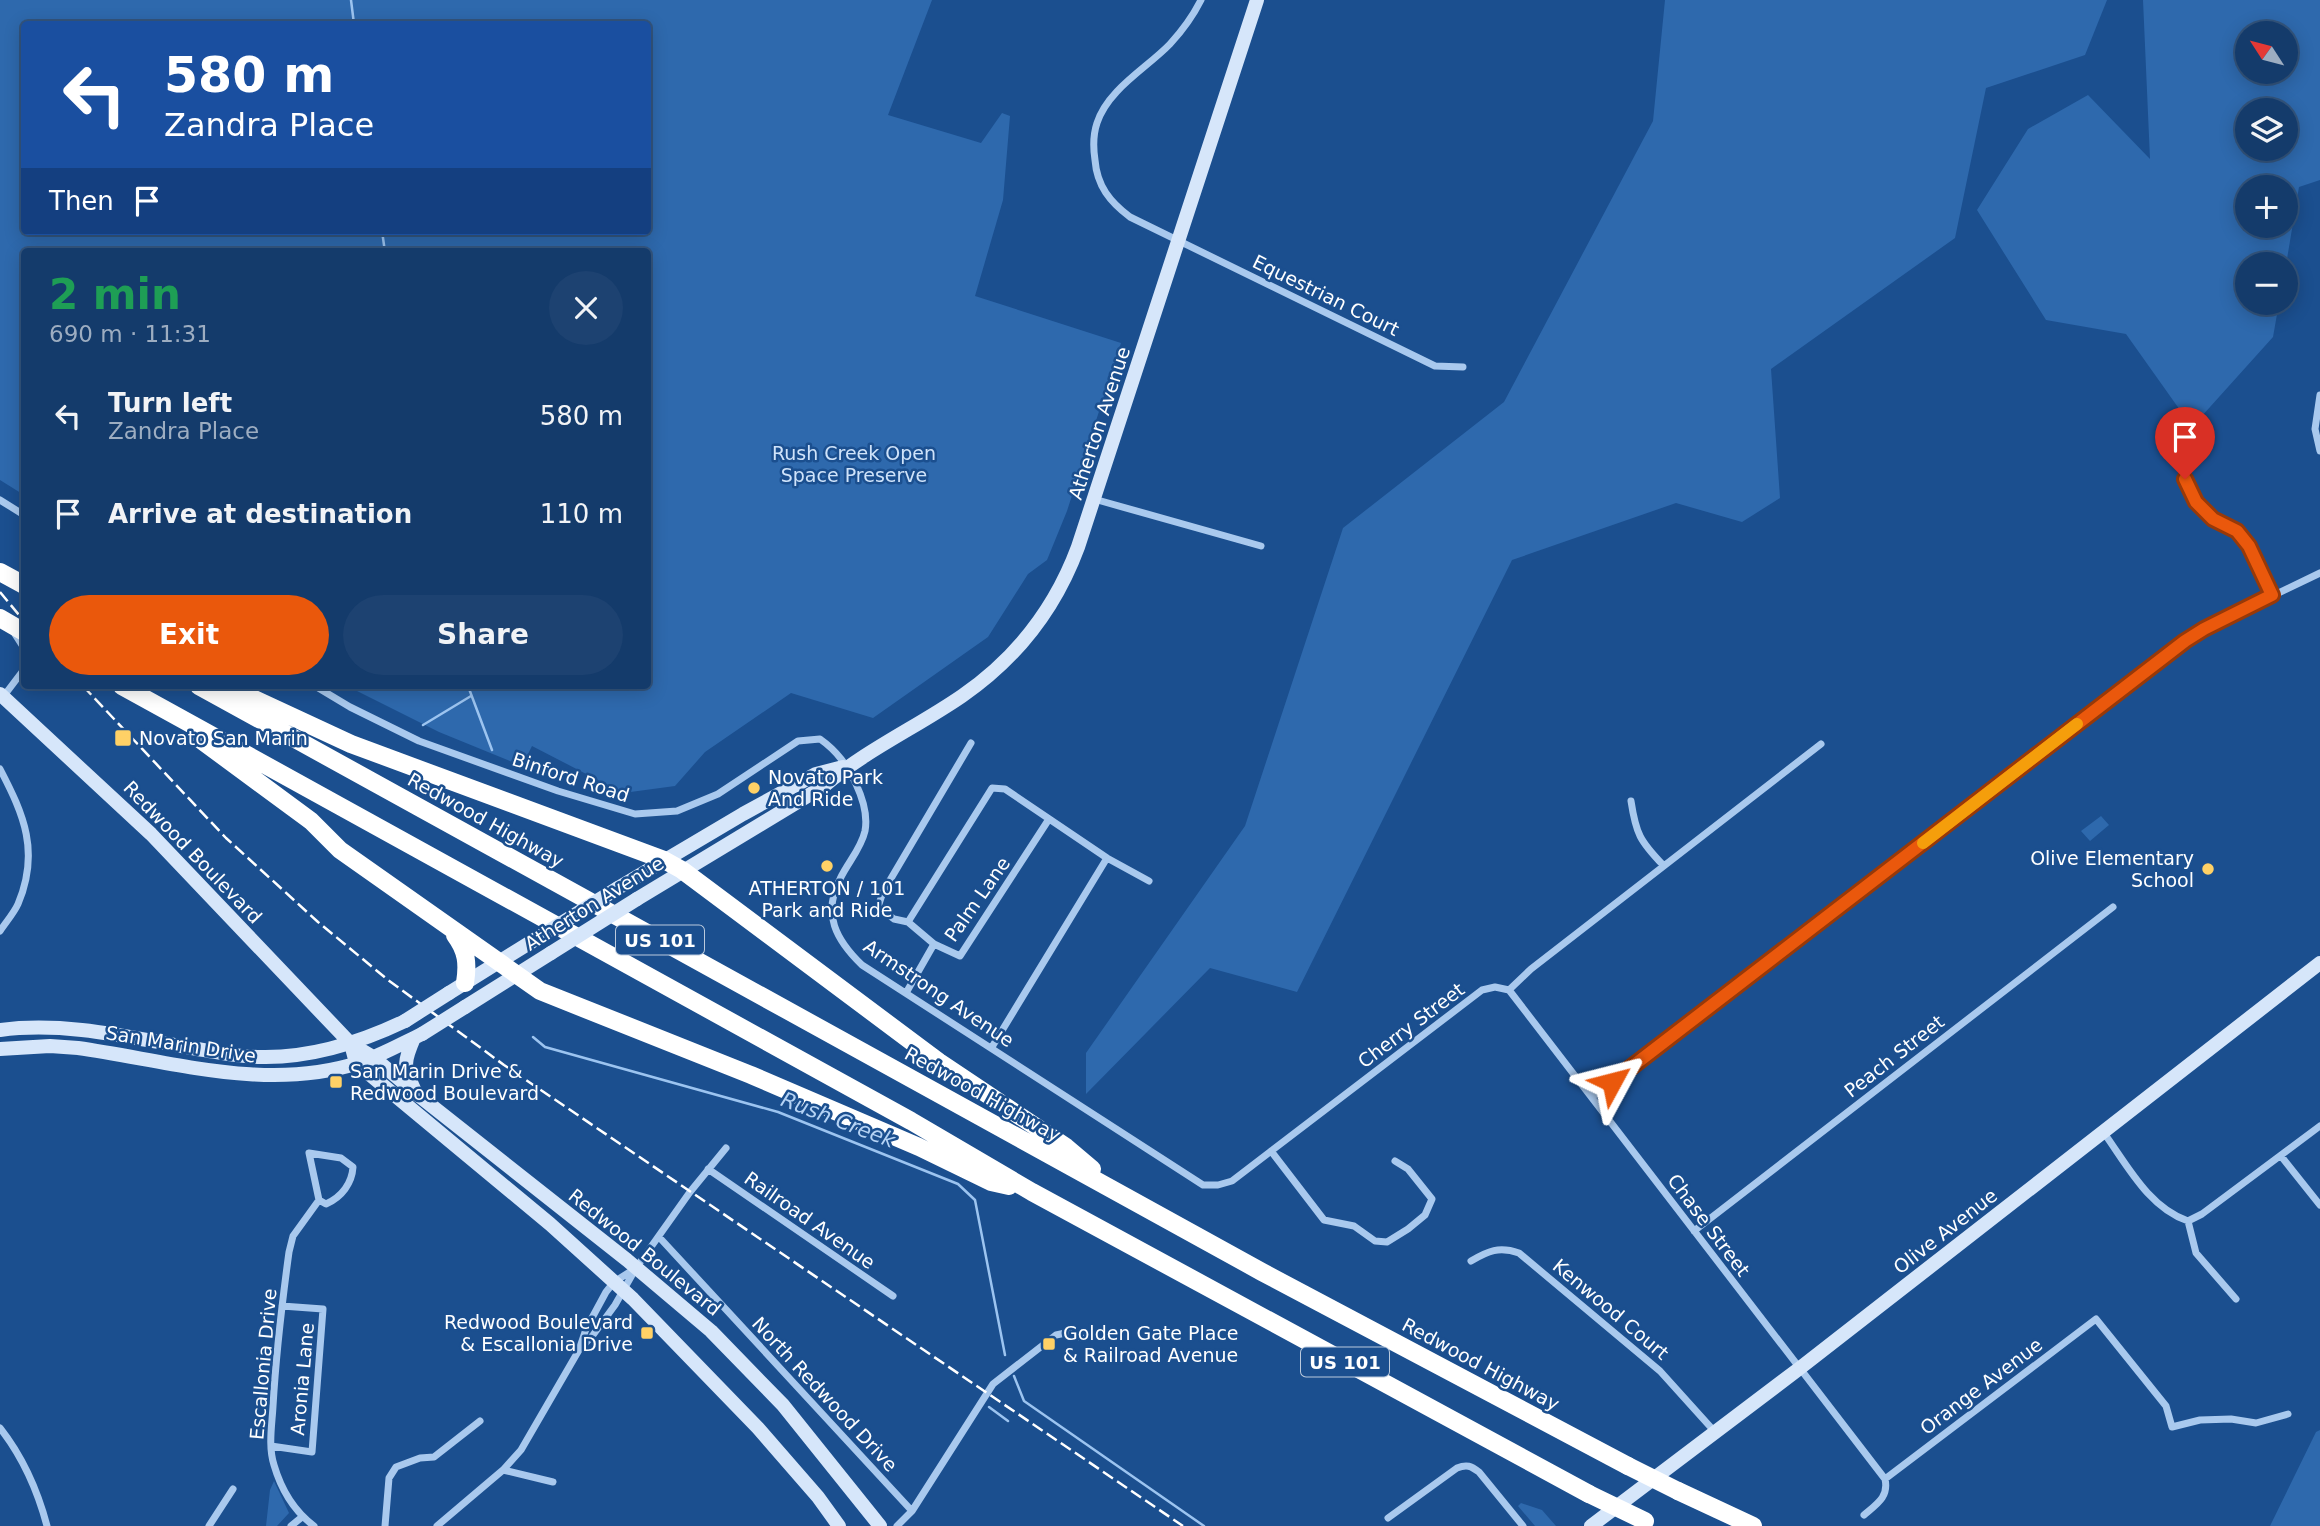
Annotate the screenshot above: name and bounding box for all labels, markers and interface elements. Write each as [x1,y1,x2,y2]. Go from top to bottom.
north arrow [2235,21,2298,84]
map controls [2235,21,2298,315]
text: 580 m [164,47,334,104]
icon: left [49,49,140,140]
button: layers [2235,98,2298,161]
text: Zandra Place [164,106,374,144]
button: + [2235,175,2298,238]
icon: arrive [128,182,166,220]
text: Then [49,186,114,216]
street label: Equestrian Court [1249,250,1403,340]
button: − [2235,252,2298,315]
text: 2 min [49,270,181,319]
button: close [549,271,623,345]
text: 690 m · 11:31 [49,321,211,347]
street label: Atherton Avenue [1064,344,1134,502]
text: Turn left [108,388,232,418]
icon: left [49,397,87,435]
text: 580 m [540,401,623,431]
pin [2155,407,2215,479]
text: Zandra Place [108,418,259,444]
icon: arrive [2166,418,2204,456]
park label: Rush Creek Open Space Preserve [772,442,936,486]
icon: arrive [49,495,87,533]
text: Arrive at destination [108,499,412,529]
text: 110 m [540,499,623,529]
button: Exit [49,595,329,675]
button: Share [343,595,623,675]
place label: Novato San Marin [139,727,308,749]
marker: Novato San Marin [113,728,133,748]
street label: Binford Road [510,748,632,806]
place label: Novato Park And Ride [768,766,883,810]
street label: Redwood Highway [404,768,568,872]
street label: Redwood Boulevard [119,776,267,928]
marker: Novato Park And Ride [746,780,762,796]
place label: Olive Elementary School [2030,847,2194,891]
street label: Atherton Avenue [521,851,667,955]
street label: Palm Lane [940,853,1014,945]
marker: ATHERTON / 101 Park and Ride [819,858,835,874]
marker: Olive Elementary School [2200,861,2216,877]
place label: ATHERTON / 101 Park and Ride [749,877,905,921]
road number: US 101 [616,925,704,954]
street label: Armstrong Avenue [860,935,1018,1051]
street label: Cherry Street [1354,978,1468,1072]
street label: Peach Street [1840,1010,1948,1102]
street label: San Marin Drive [104,1021,258,1067]
street label: Redwood Highway [901,1042,1065,1146]
position arrow [1575,1045,1649,1119]
place label: San Marin Drive & Redwood Boulevard [350,1060,539,1104]
marker: San Marin Drive & Redwood Boulevard [328,1074,344,1090]
water label: Rush Creek [778,1087,899,1153]
street label: Railroad Avenue [740,1167,880,1273]
street label: Chase Street [1663,1170,1755,1280]
street label: Redwood Boulevard [565,1184,725,1320]
street label: Olive Avenue [1889,1184,2001,1278]
street label: Kenwood Court [1549,1254,1673,1364]
street label: Escallonia Drive [245,1287,281,1441]
place label: Redwood Boulevard & Escallonia Drive [444,1311,633,1355]
street label: North Redwood Drive [748,1312,902,1476]
street label: Redwood Highway [1399,1313,1563,1415]
street label: Aronia Lane [286,1322,318,1436]
place label: Golden Gate Place & Railroad Avenue [1063,1322,1239,1366]
marker: Redwood Boulevard & Escallonia Drive [639,1325,655,1341]
street label: Orange Avenue [1916,1333,2046,1439]
marker: Golden Gate Place & Railroad Avenue [1041,1336,1057,1352]
road number: US 101 [1301,1348,1389,1377]

